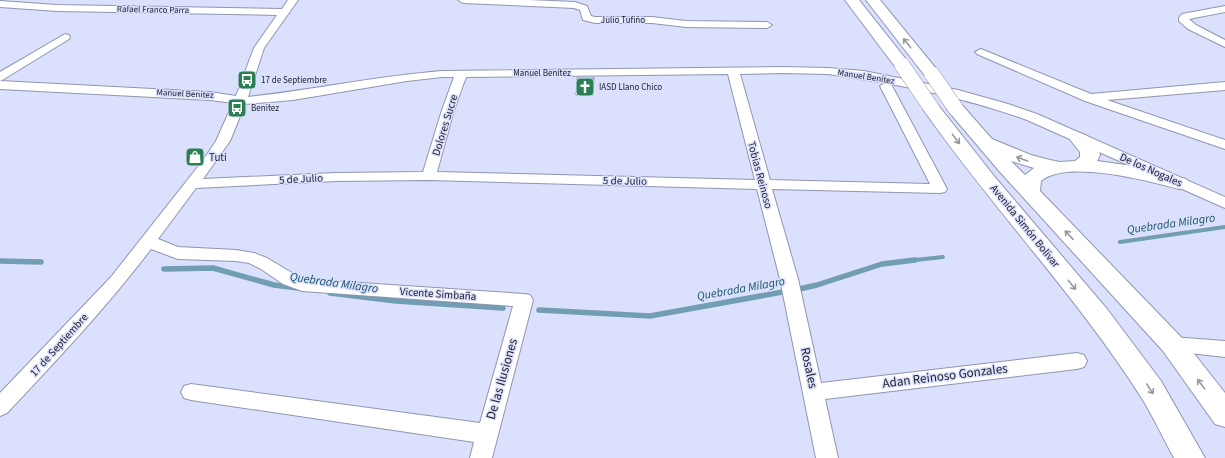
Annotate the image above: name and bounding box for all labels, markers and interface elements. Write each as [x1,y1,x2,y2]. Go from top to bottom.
street label: Rafael Franco Parra [117,3,189,17]
street label: Julio Tufiño [601,14,645,27]
one-way arrow [903,38,912,49]
street label: Manuel Benítez [837,66,896,88]
street label: Manuel Benítez [513,67,571,80]
bus stop icon: 17 de Septiembre [236,69,258,91]
place label: 17 de Septiembre [261,74,327,87]
church icon: IASD Llano Chico [574,76,596,98]
place label: IASD Llano Chico [599,81,662,94]
street label: Manuel Benítez [156,86,214,102]
street label: Dolores Sucre [429,92,462,158]
bus stop icon: Benitez [226,97,248,119]
place label: Benitez [251,102,279,115]
one-way arrow [952,134,960,145]
street label: Tobias Reinoso [744,140,776,210]
shop icon: Tuti [184,146,206,168]
place label: Tuti [209,150,227,165]
street label: De los Nogales [1117,150,1185,191]
one-way arrow [1017,155,1029,163]
street label: 5 de Julio [279,170,323,188]
street label: 5 de Julio [603,173,647,189]
street label: Avenida Simón Bolívar [987,181,1063,271]
water label: Quebrada Milagro [1126,209,1216,239]
one-way arrow [1064,229,1073,240]
water label: Quebrada Milagro [289,268,379,298]
water label: Quebrada Milagro [696,273,786,305]
one-way arrow [1068,279,1077,290]
street label: Vicente Simbaña [399,284,477,304]
street label: 17 de Septiembre [27,310,92,380]
street label: De las Ilusiones [482,336,522,422]
street label: Rosales [796,346,822,391]
street label: Adan Reinoso Gonzales [881,359,1009,393]
one-way arrow [1197,378,1206,389]
one-way arrow [1146,383,1154,394]

